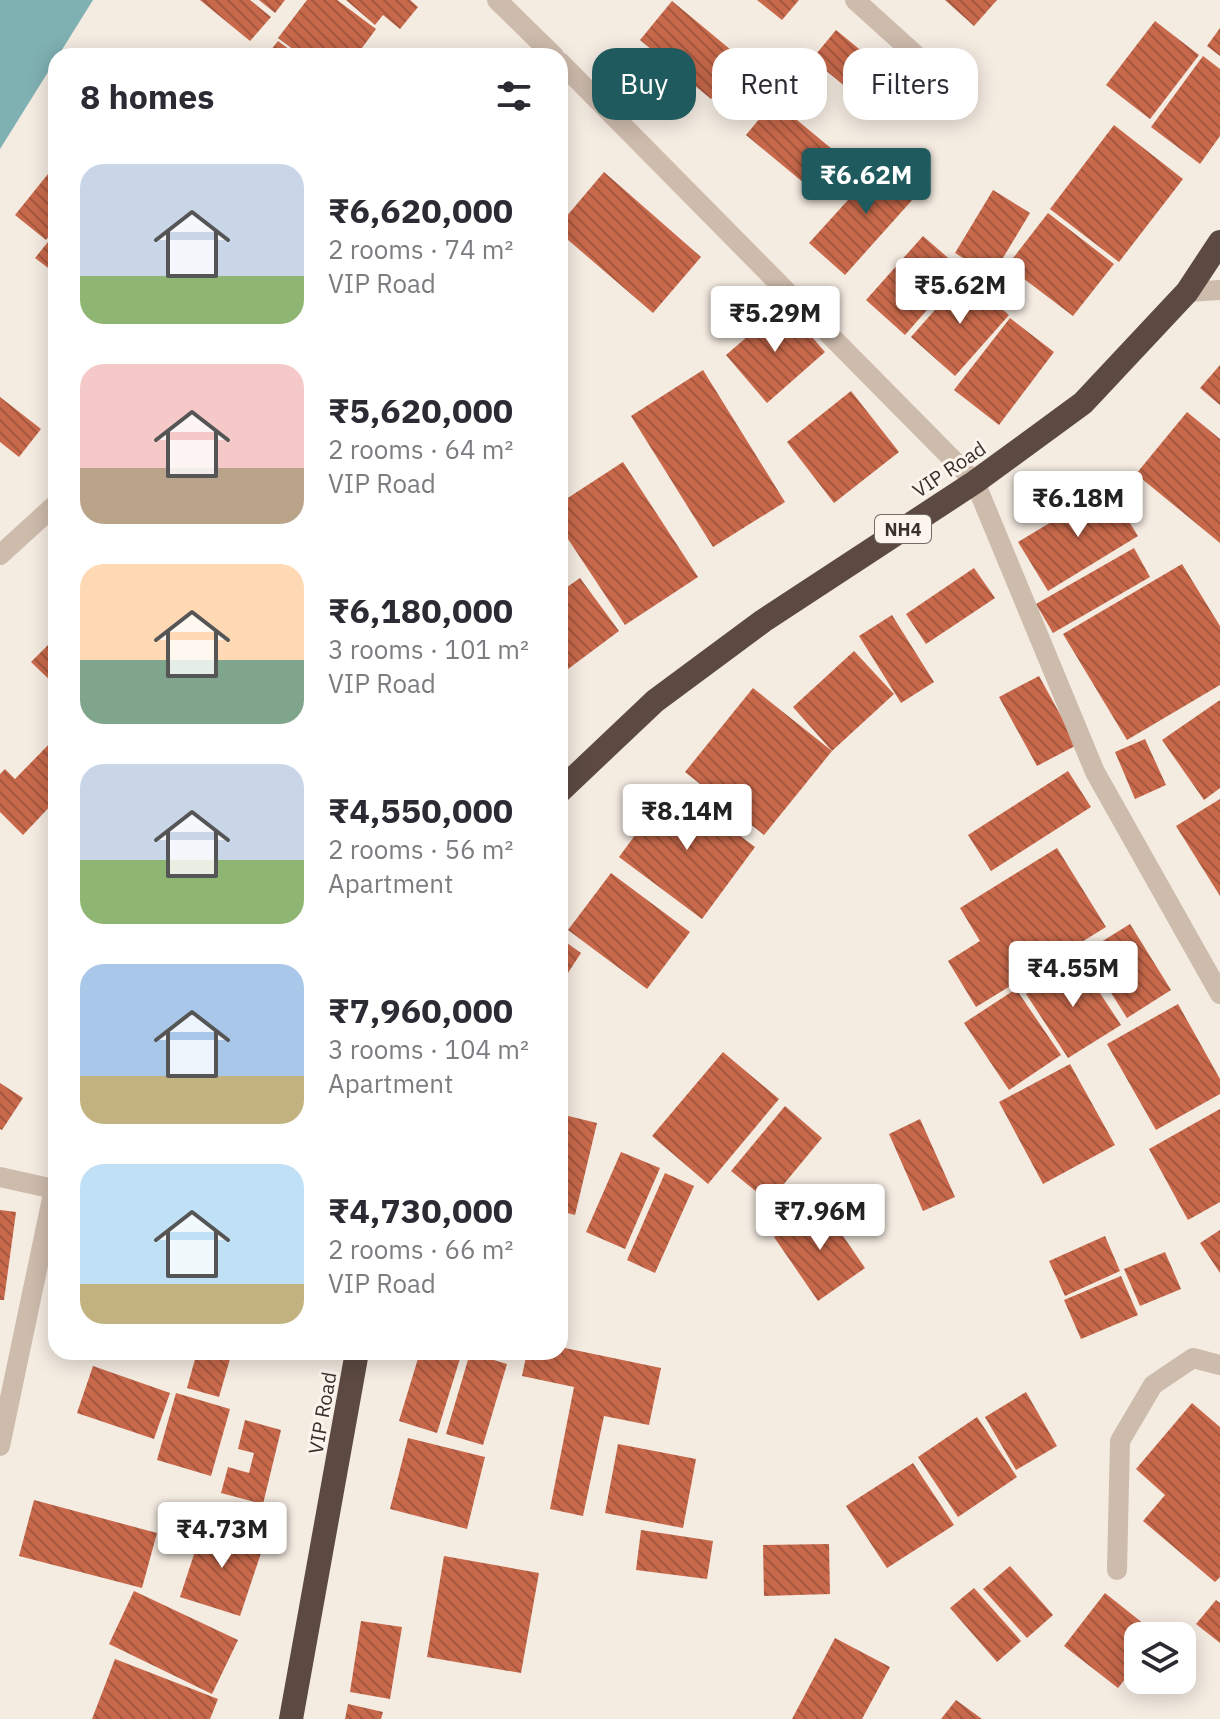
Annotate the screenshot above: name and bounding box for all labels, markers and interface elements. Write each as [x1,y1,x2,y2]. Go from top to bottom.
chip: Buy [592,48,696,120]
chip: Rent [712,48,827,120]
chip: Filters [843,48,978,120]
text: 8 homes [80,74,215,118]
icon: filters [492,74,536,118]
pin: ₹6.62M [801,148,931,216]
text: ₹6.62M [820,157,912,191]
text: ₹6,620,000 [328,188,513,232]
icon: home [144,196,240,292]
text: 2 rooms · 74 m² [328,232,513,266]
pin: ₹5.62M [895,258,1025,326]
text: VIP Road [328,266,436,300]
text: ₹5.62M [914,267,1006,301]
pin: ₹5.29M [710,286,840,354]
text: ₹5.29M [729,295,821,329]
text: ₹5,620,000 [328,388,513,432]
icon: home [144,396,240,492]
text: 2 rooms · 64 m² [328,432,513,466]
street label: VIP Road [907,435,991,503]
text: VIP Road [328,466,436,500]
pin: ₹6.18M [1013,471,1143,539]
text: ₹6.18M [1032,480,1124,514]
road number: NH4 [875,515,931,543]
text: ₹6,180,000 [328,588,513,632]
icon: home [144,596,240,692]
text: 3 rooms · 101 m² [328,632,529,666]
text: VIP Road [328,666,436,700]
pin: ₹8.14M [622,784,752,852]
text: ₹4,550,000 [328,788,513,832]
text: ₹8.14M [641,793,733,827]
icon: home [144,796,240,892]
text: 2 rooms · 56 m² [328,832,513,866]
text: Apartment [328,866,453,900]
pin: ₹4.55M [1008,941,1138,1009]
text: ₹4.55M [1027,950,1119,984]
text: ₹7,960,000 [328,988,513,1032]
icon: home [144,996,240,1092]
text: 3 rooms · 104 m² [328,1032,529,1066]
text: Apartment [328,1066,453,1100]
pin: ₹7.96M [755,1184,885,1252]
text: ₹4,730,000 [328,1188,513,1232]
text: ₹7.96M [774,1193,866,1227]
icon: home [144,1196,240,1292]
text: 2 rooms · 66 m² [328,1232,513,1266]
text: VIP Road [328,1266,436,1300]
street label: VIP Road [301,1370,343,1456]
pin: ₹4.73M [157,1502,287,1570]
text: ₹4.73M [176,1511,268,1545]
map controls [1124,1622,1196,1694]
button: layers [1124,1622,1196,1694]

